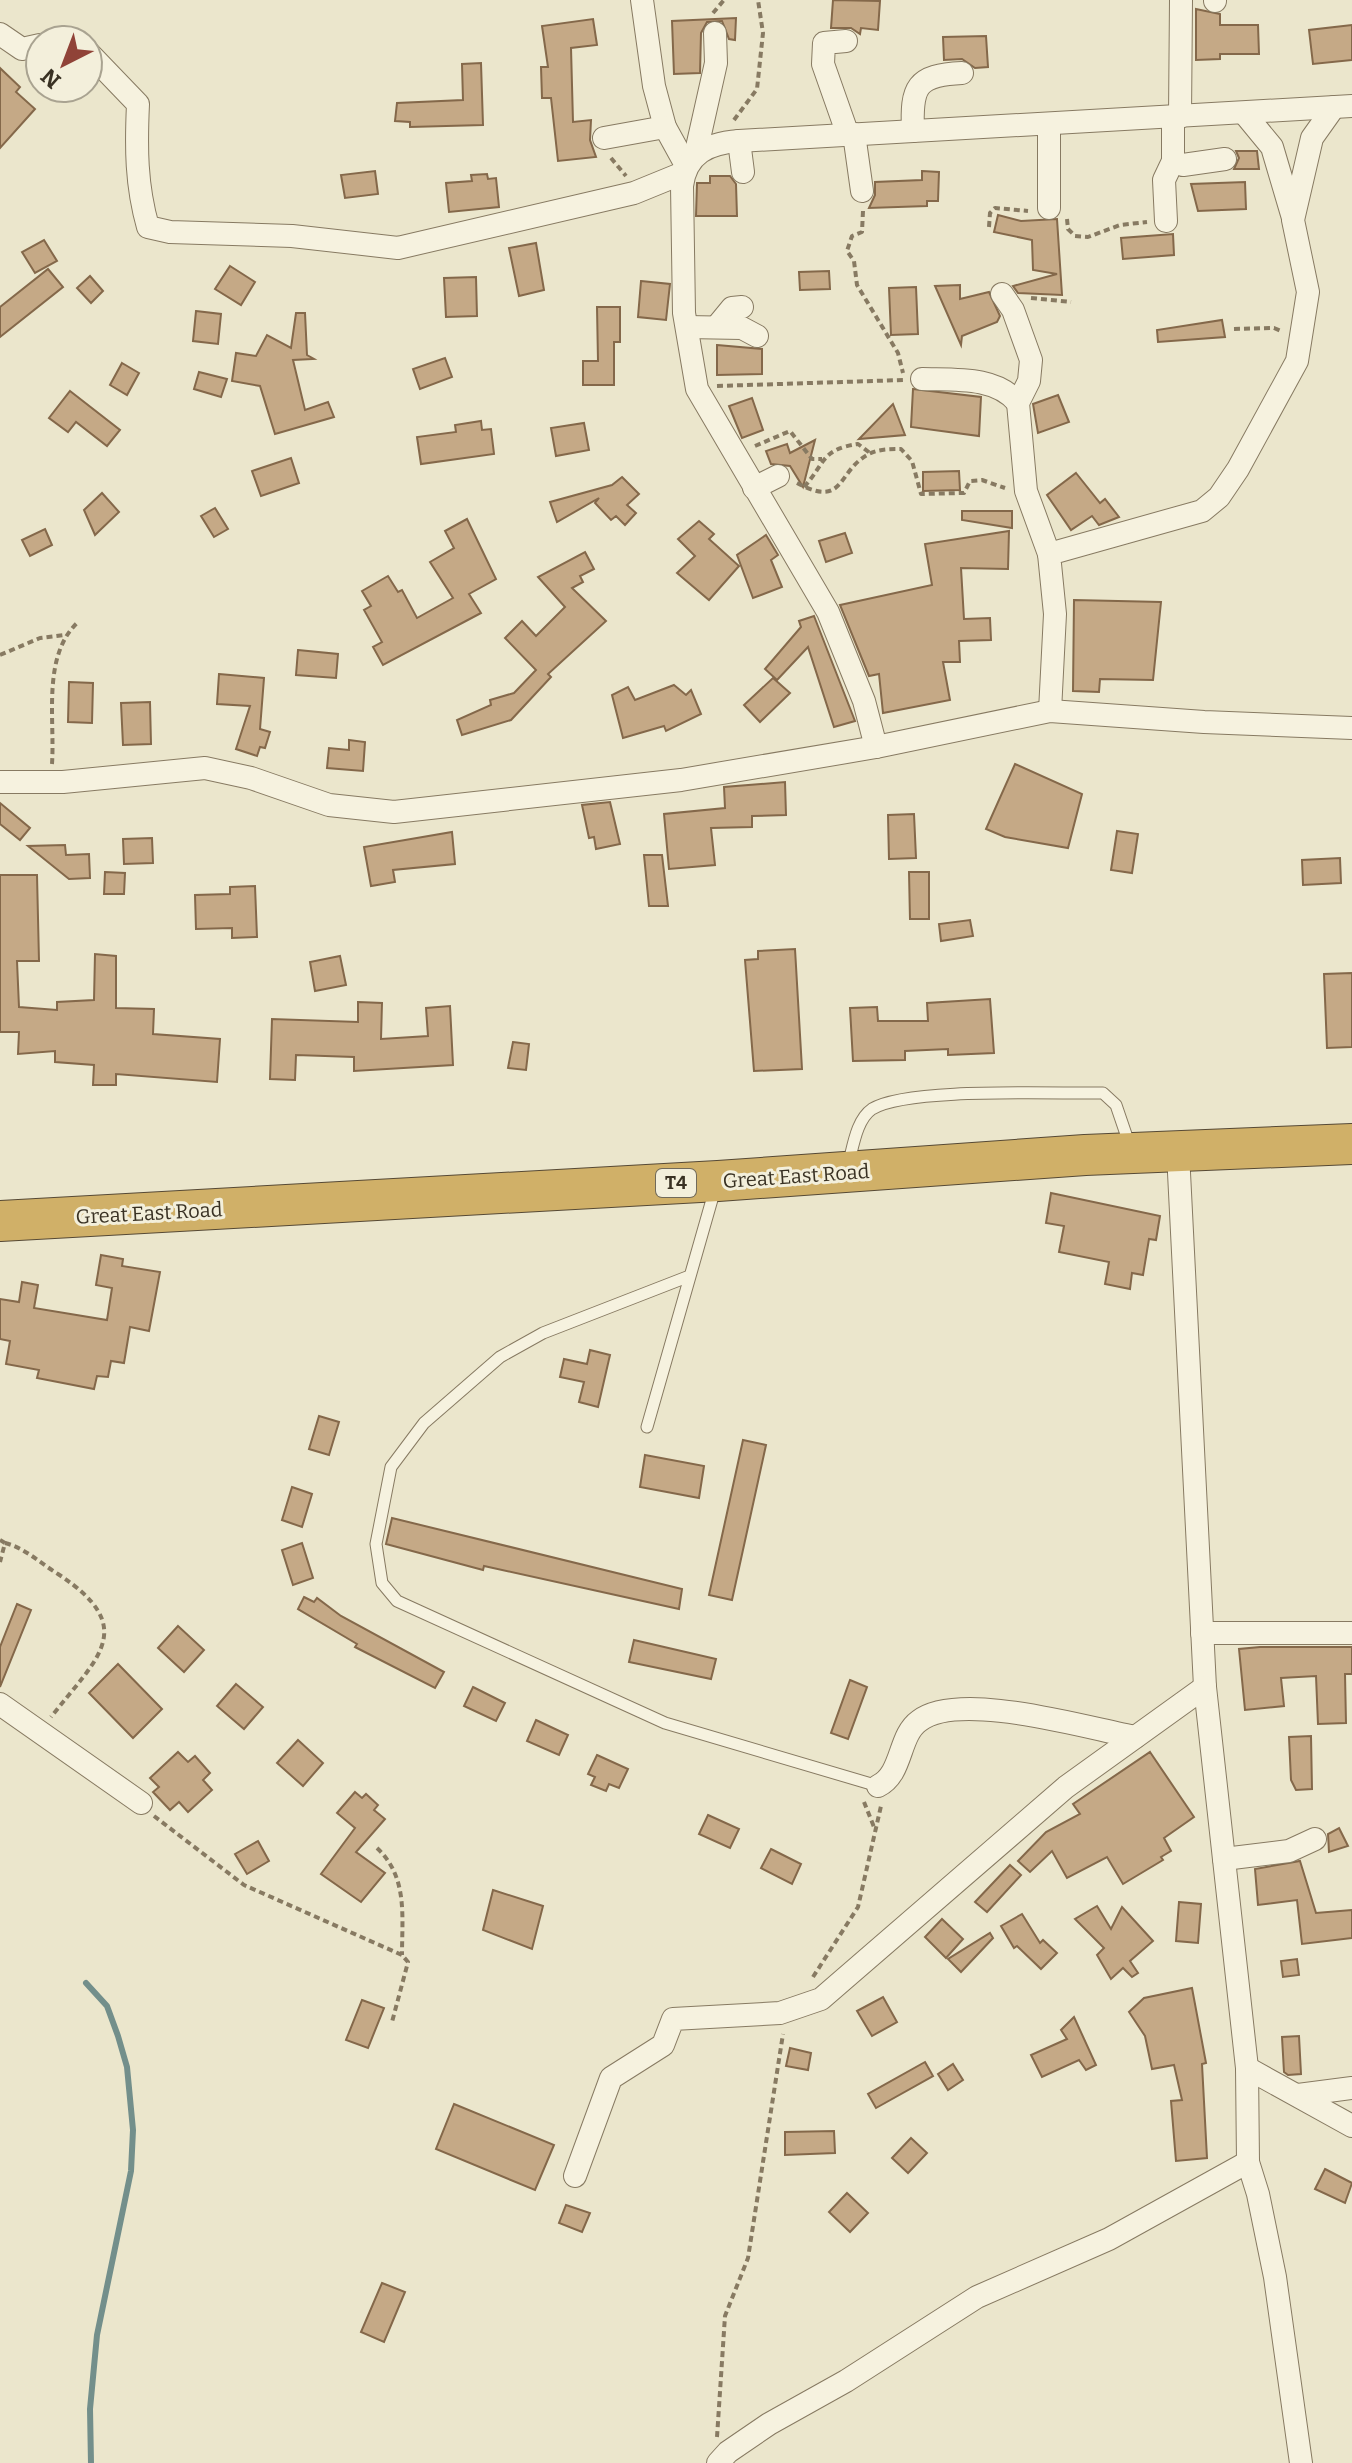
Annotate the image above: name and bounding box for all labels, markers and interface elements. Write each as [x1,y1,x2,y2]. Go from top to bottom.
north arrow [24,24,104,104]
text: N [36,63,66,94]
street label: Great East Road [722,1159,870,1193]
road number: T4 [656,1169,696,1197]
street label: Great East Road [75,1197,223,1229]

